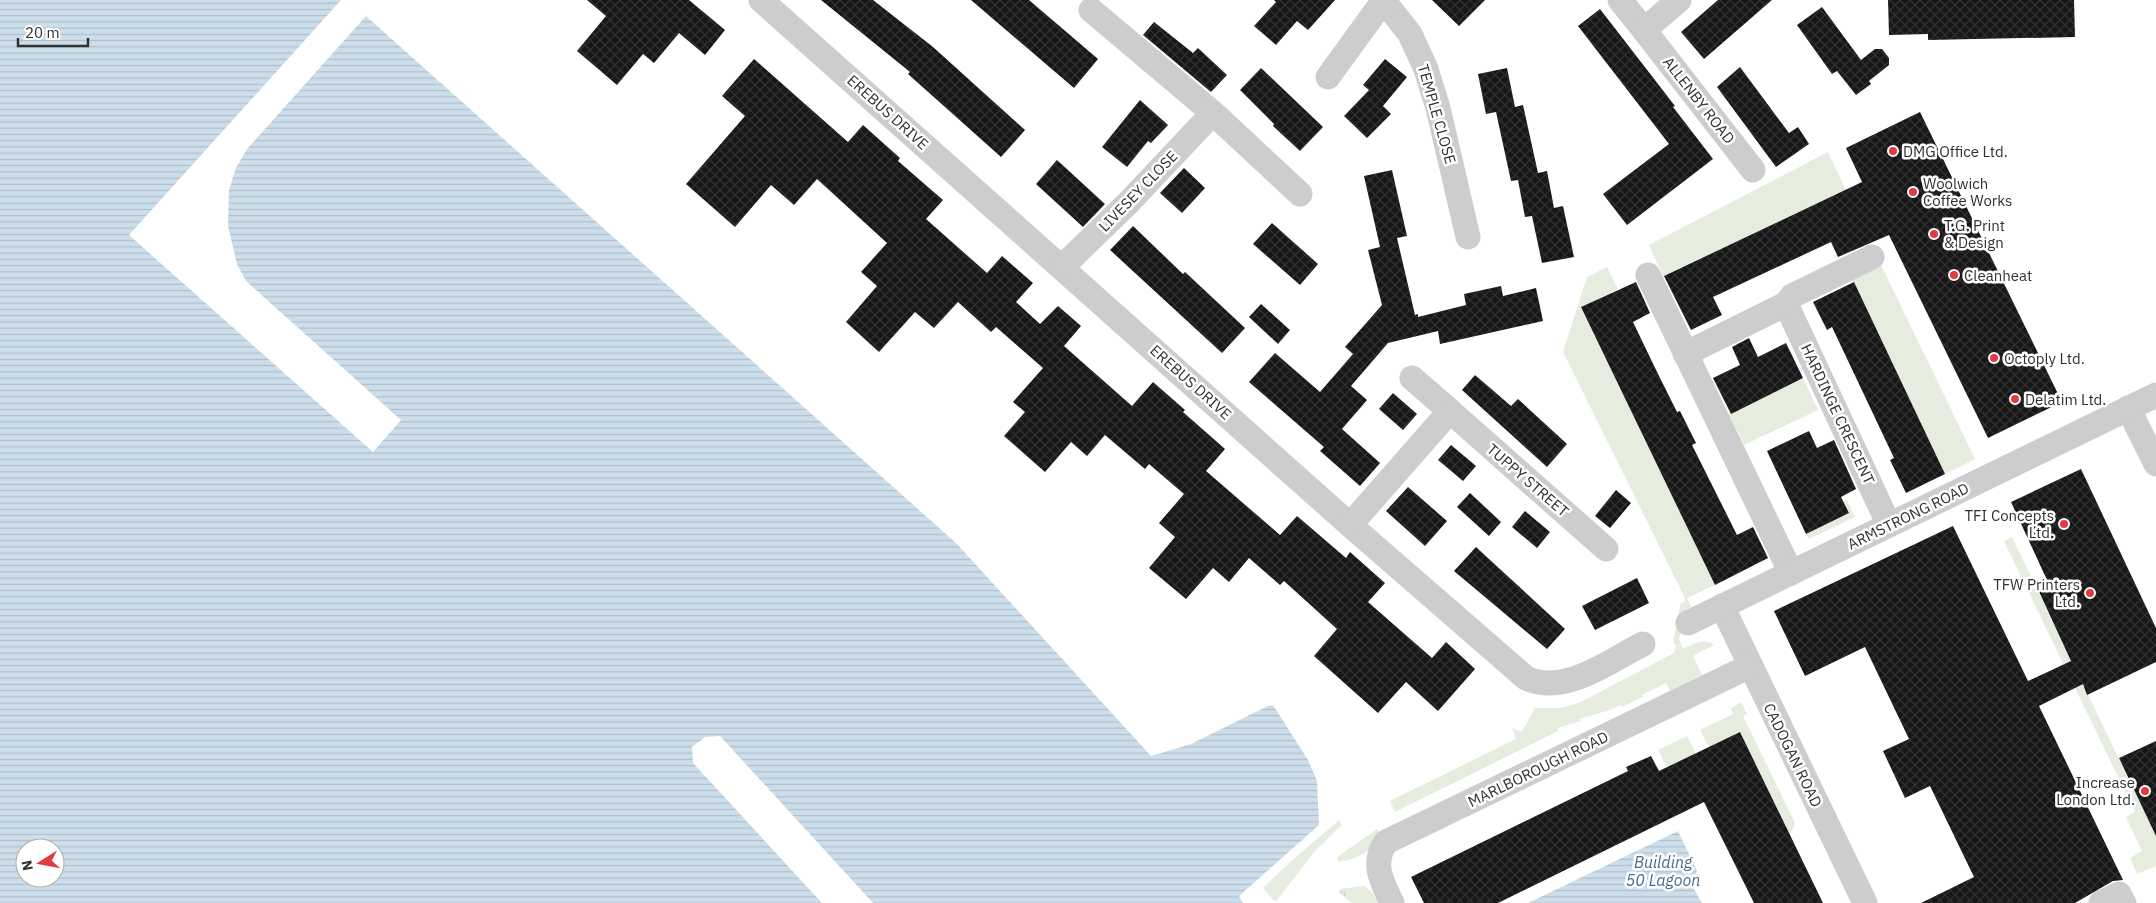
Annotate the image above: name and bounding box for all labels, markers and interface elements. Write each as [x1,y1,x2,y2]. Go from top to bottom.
scale bar [18,15,88,47]
text: 20 m [25,23,60,42]
street label: ALLENBY ROAD [1659,53,1739,147]
street label: TEMPLE CLOSE [1414,62,1460,166]
street label: EREBUS DRIVE [843,71,933,153]
place label: DMG Office Ltd. [1903,142,2008,161]
marker: DMG Office Ltd. [1887,145,1899,157]
street label: LIVESEY CLOSE [1095,146,1181,236]
place label: Woolwich Coffee Works [1923,174,2012,210]
marker: Woolwich Coffee Works [1907,186,1919,198]
place label: T.G. Print & Design [1944,216,2005,252]
marker: T.G. Print & Design [1928,228,1940,240]
place label: Cleanheat [1964,266,2032,285]
marker: Cleanheat [1948,269,1960,281]
street label: EREBUS DRIVE [1146,341,1236,423]
street label: HARDINGE CRESCENT [1797,341,1879,488]
place label: Octoply Ltd. [2004,349,2085,368]
marker: Octoply Ltd. [1988,352,2000,364]
place label: Delatim Ltd. [2025,390,2106,409]
marker: Delatim Ltd. [2009,393,2021,405]
street label: TUPPY STREET [1483,439,1573,521]
street label: ARMSTRONG ROAD [1844,478,1972,554]
place label: TFI Concepts Ltd. [1964,506,2054,542]
marker: TFI Concepts Ltd. [2058,518,2070,530]
place label: TFW Printers Ltd. [1993,575,2080,611]
marker: TFW Printers Ltd. [2084,587,2096,599]
street label: CADOGAN ROAD [1760,700,1826,810]
street label: MARLBOROUGH ROAD [1465,727,1611,811]
place label: Increase London Ltd. [2056,773,2135,809]
marker: Increase London Ltd. [2139,785,2151,797]
north arrow [15,838,65,888]
water label: Building 50 Lagoon [1626,852,1700,890]
text: N [17,859,37,872]

